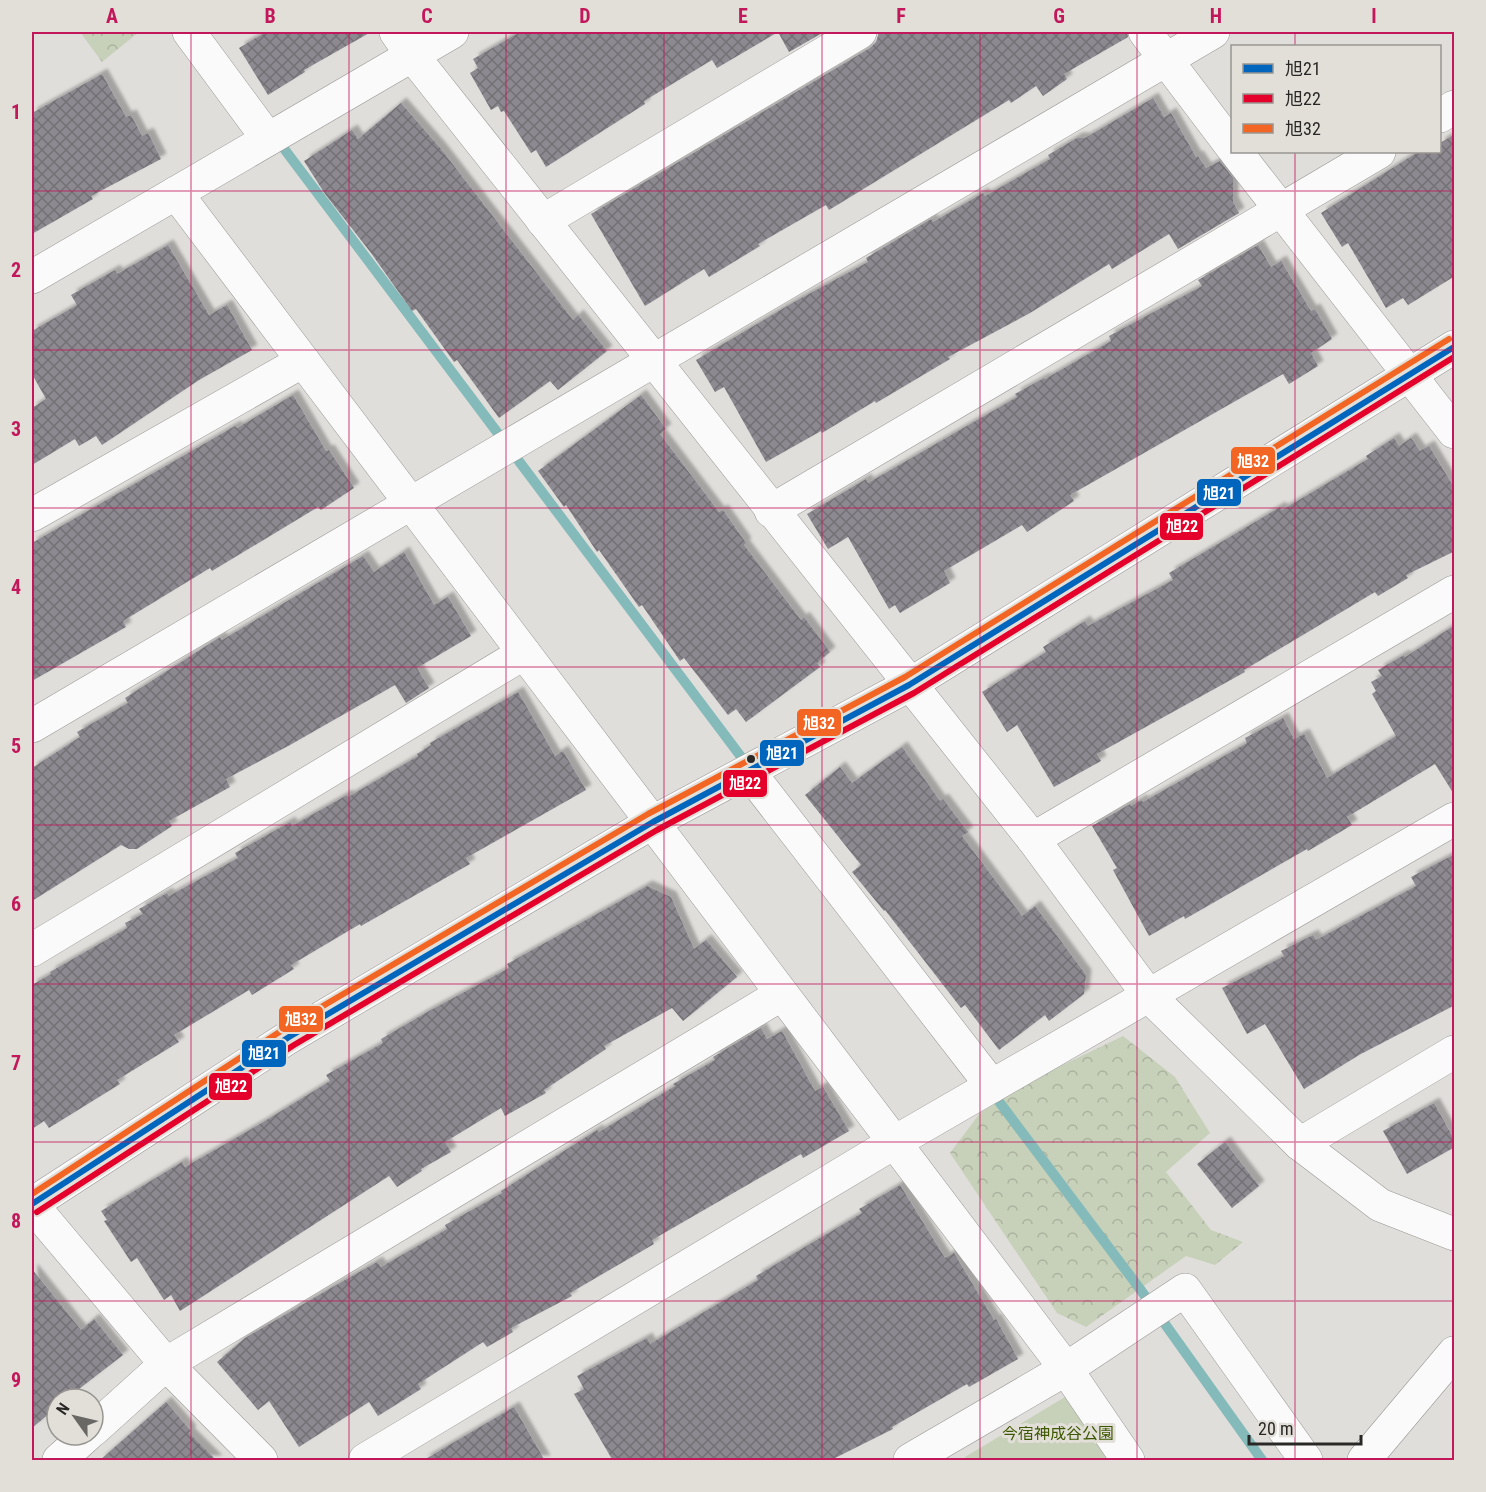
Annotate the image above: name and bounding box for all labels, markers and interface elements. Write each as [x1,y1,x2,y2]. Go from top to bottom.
text: A [106,4,118,28]
text: B [264,4,276,28]
text: C [421,4,433,28]
text: D [579,4,591,28]
text: E [738,4,748,28]
text: F [896,4,906,28]
text: G [1053,4,1065,28]
text: H [1210,4,1222,28]
text: I [1371,4,1377,28]
legend [1231,45,1441,153]
text: 旭21 [1285,58,1321,79]
text: 旭22 [1285,88,1321,109]
text: 1 [11,100,21,124]
text: 旭32 [1285,118,1321,139]
text: 2 [11,258,21,282]
text: 3 [11,417,21,441]
line badge: 旭32 [1230,446,1276,475]
text: 旭32 [1237,452,1269,471]
line badge: 旭21 [1196,478,1242,507]
text: 旭21 [1203,484,1235,503]
line badge: 旭22 [1159,512,1204,541]
text: 旭22 [1166,517,1198,536]
text: 4 [11,575,21,599]
line badge: 旭32 [796,708,842,737]
text: 旭32 [803,714,835,733]
text: 5 [11,734,21,758]
line badge: 旭21 [759,739,805,767]
text: 旭21 [766,744,798,763]
unlabelled marker [745,753,757,765]
line badge: 旭22 [722,769,768,798]
text: 旭22 [729,774,761,793]
text: 6 [11,892,21,916]
line badge: 旭32 [278,1005,324,1033]
text: 旭32 [285,1010,317,1029]
line badge: 旭21 [241,1039,287,1068]
text: 旭21 [248,1044,280,1063]
text: 7 [11,1051,21,1075]
line badge: 旭22 [208,1072,253,1101]
text: 旭22 [215,1077,247,1096]
text: 8 [11,1209,21,1233]
text: 9 [11,1368,21,1392]
north arrow [45,1387,105,1447]
text: N [52,1400,74,1418]
scale bar [1249,1408,1362,1446]
text: 20 m [1258,1418,1293,1439]
park label: 今宿神成谷公園 [1002,1424,1114,1443]

